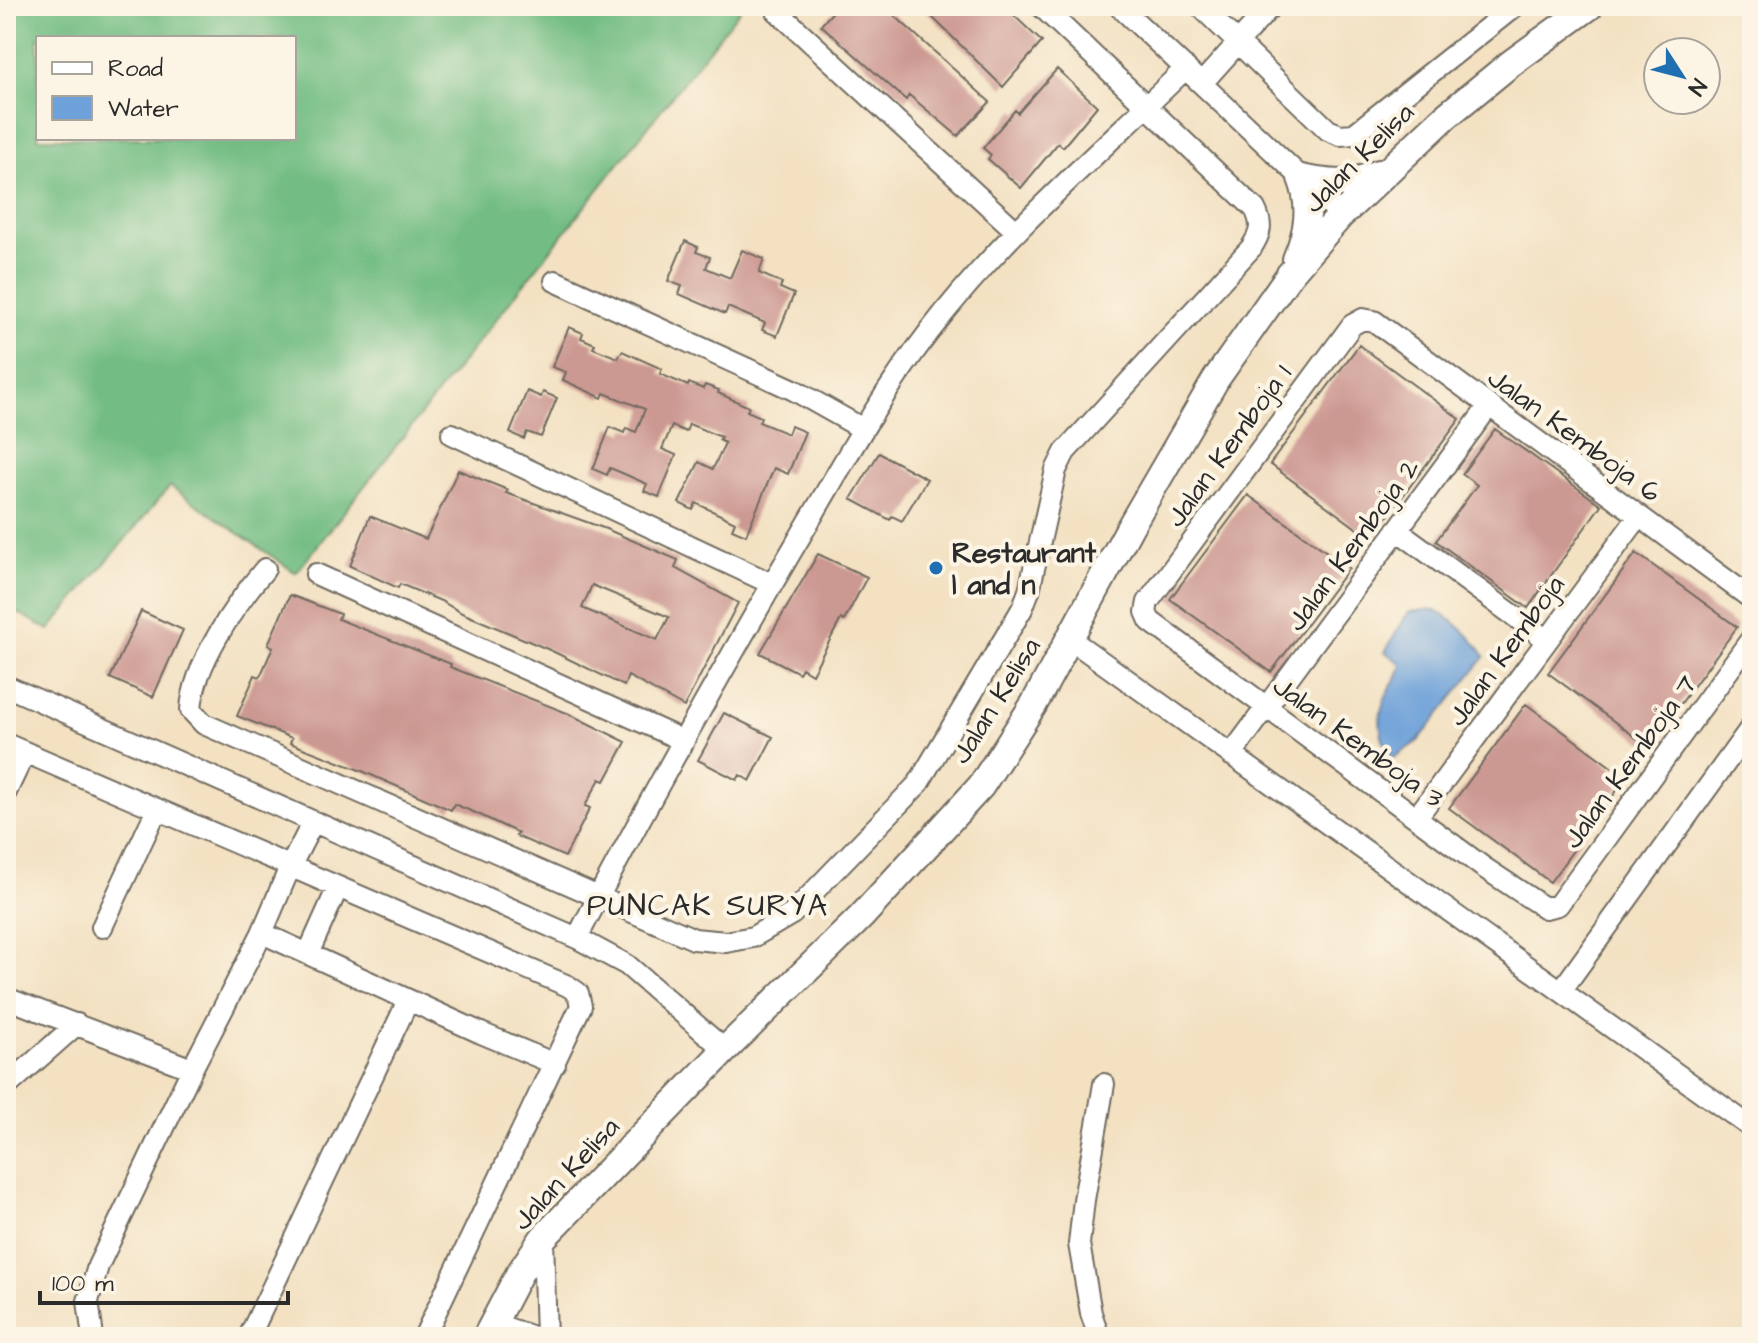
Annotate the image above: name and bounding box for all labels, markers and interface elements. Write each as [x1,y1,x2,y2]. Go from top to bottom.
legend [36,36,296,140]
north arrow [1642,36,1722,116]
text: Road [108,52,163,86]
text: N [1680,72,1714,102]
text: Water [108,92,179,126]
street label: Jalan Kelisa [1295,94,1423,222]
street label: Jalan Kemboja 1 [1157,356,1302,535]
street label: Jalan Kemboja 6 [1479,359,1669,512]
street label: Jalan Kemboja 2 [1277,451,1429,639]
place label: Restaurant l and n [952,534,1097,605]
marker: Restaurant l and n [927,559,945,577]
street label: Jalan Kemboja [1438,568,1574,734]
street label: Jalan Kelisa [942,630,1050,771]
street label: Jalan Kemboja 3 [1265,667,1452,818]
street label: Jalan Kemboja 7 [1554,667,1707,857]
district label: PUNCAK SURYA [587,885,829,927]
street label: Jalan Kelisa [503,1109,629,1239]
scale bar [40,1255,288,1305]
text: 100 m [52,1267,114,1301]

